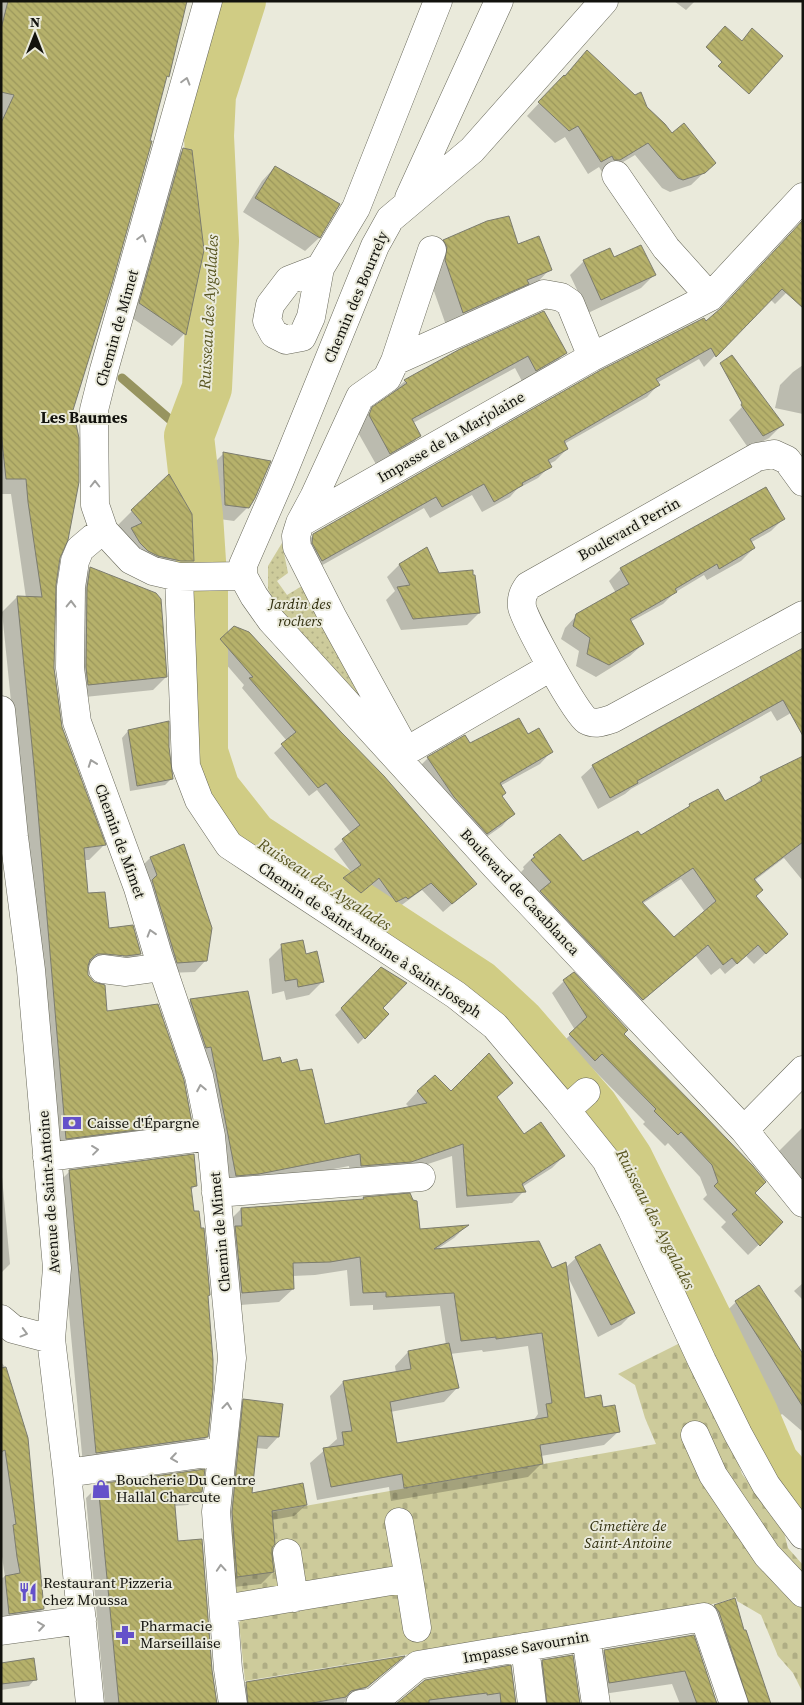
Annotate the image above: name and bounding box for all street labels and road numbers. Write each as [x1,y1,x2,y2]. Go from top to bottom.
street label: Chemin des Bourrely [318,227,393,366]
street label: Chemin de Mimet [90,267,143,389]
street label: Impasse de la Marjolaine [373,386,529,487]
street label: Boulevard Perrin [574,492,684,565]
street label: Chemin de Mimet [90,781,151,901]
street label: Boulevard de Casablanca [456,824,585,960]
street label: Chemin de Saint-Antoine à Saint-Joseph [254,857,486,1022]
street label: Avenue de Saint-Antoine [32,1109,65,1274]
street label: Chemin de Mimet [204,1171,235,1293]
street label: Impasse Savournin [461,1625,591,1668]

